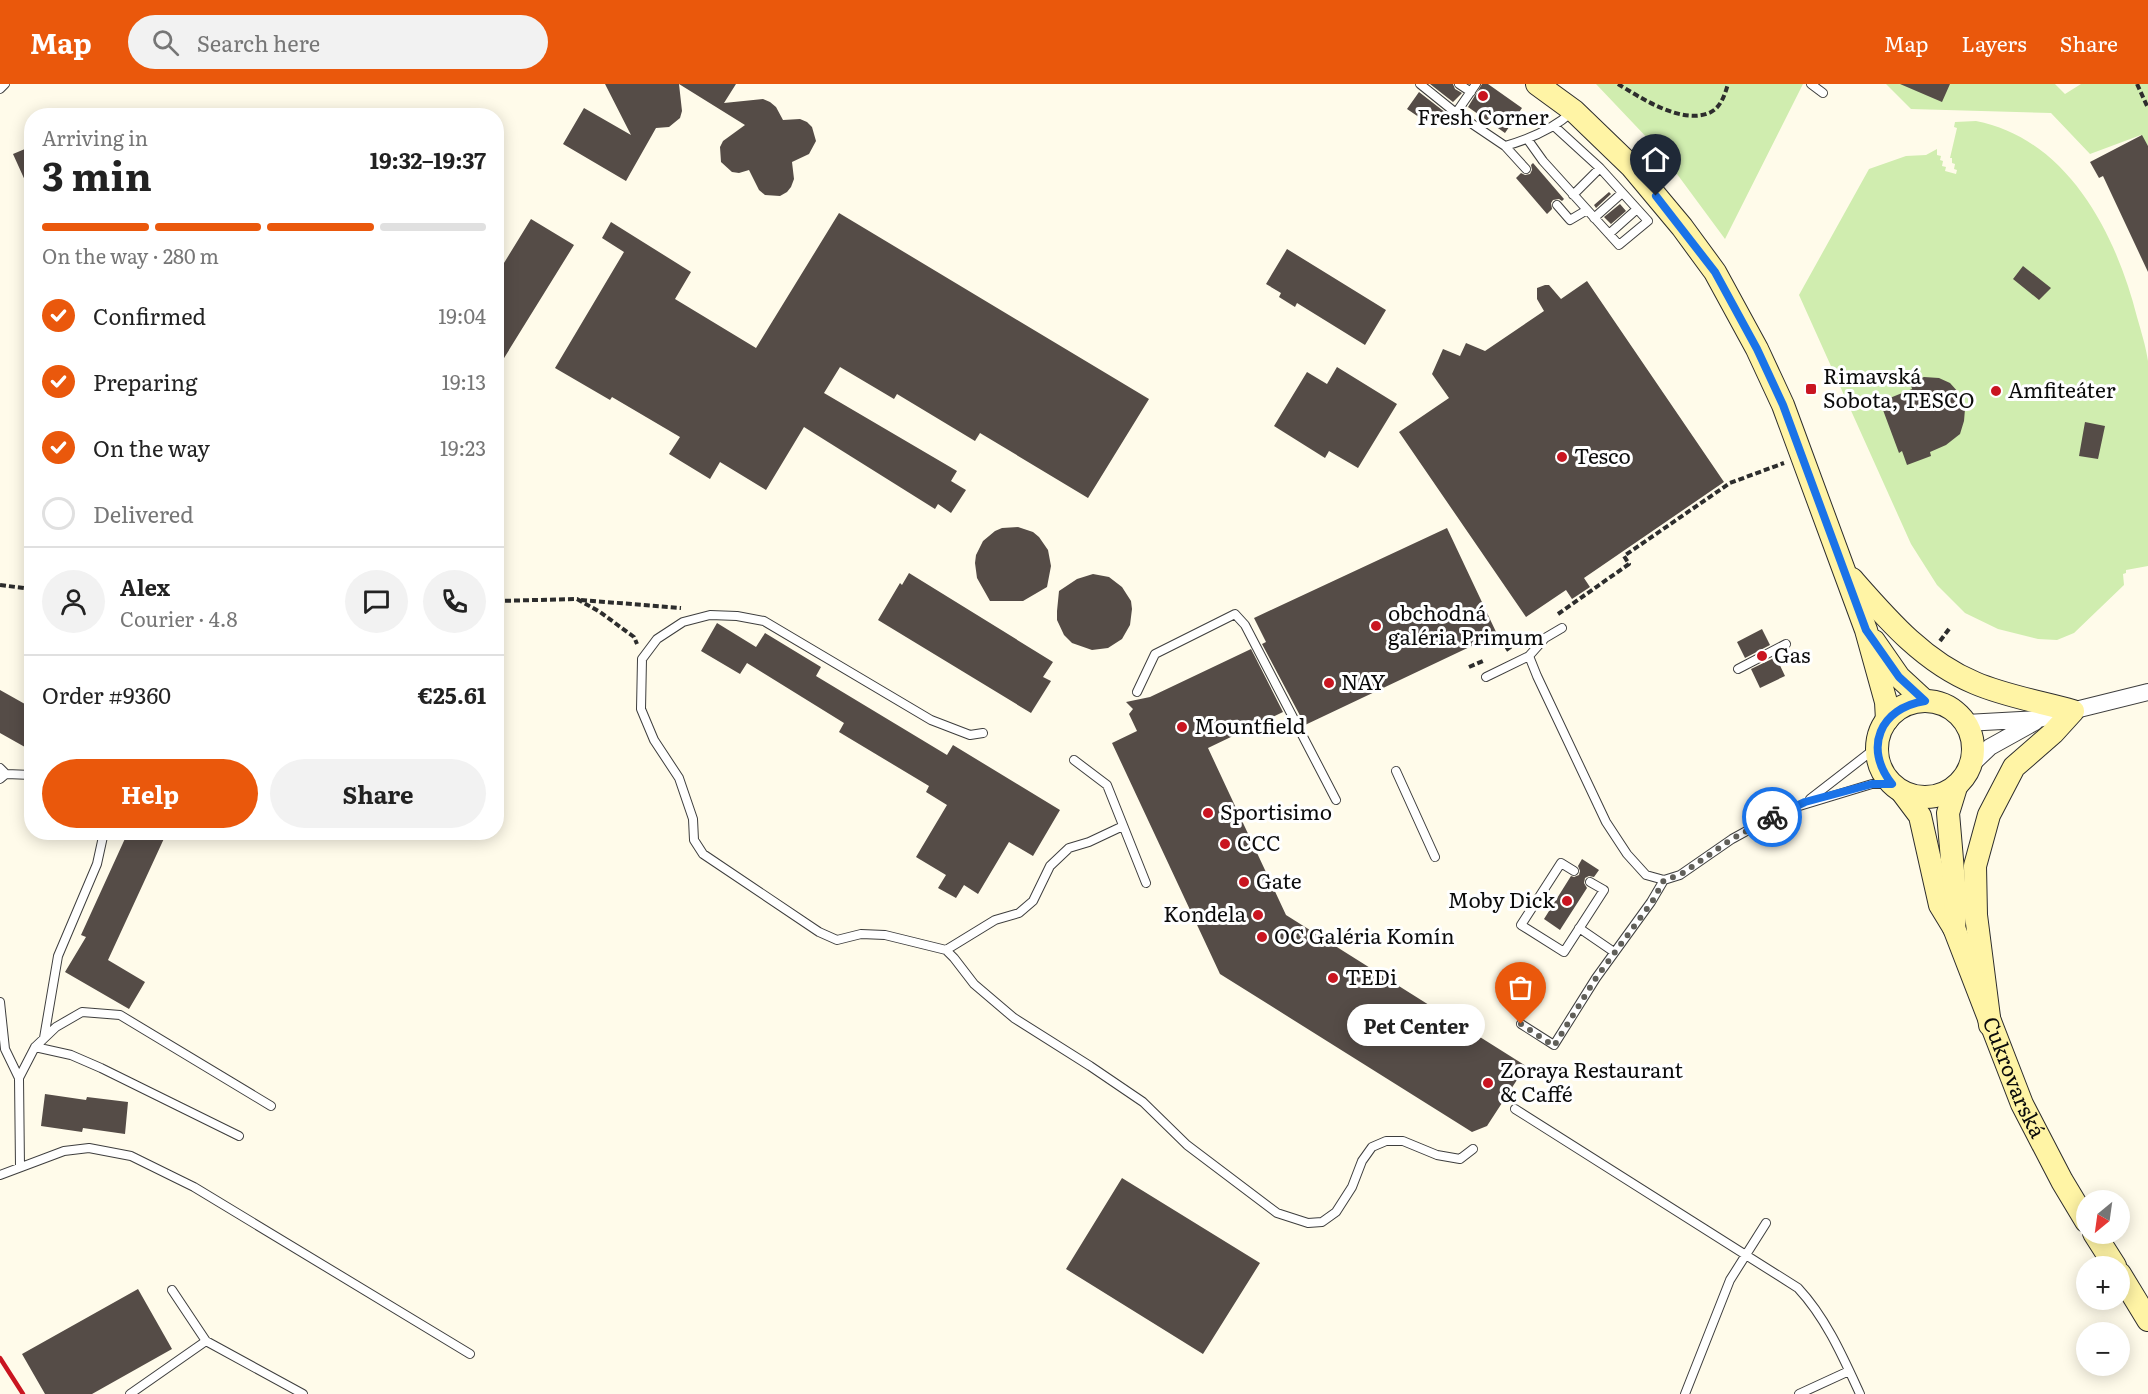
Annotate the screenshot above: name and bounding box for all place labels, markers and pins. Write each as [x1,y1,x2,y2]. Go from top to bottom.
marker: Fresh Corner [1476,89,1490,103]
place label: Fresh Corner [1417,100,1549,131]
pin [1630,134,1681,196]
place label: Rimavská Sobota, TESCO [1823,359,1975,414]
place label: Amfiteáter [2008,373,2116,404]
marker: Rimavská Sobota, TESCO [1804,382,1818,396]
marker: Amfiteáter [1989,384,2003,398]
place label: Tesco [1574,439,1631,470]
marker: Tesco [1555,450,1569,464]
place label: obchodná galéria Primum [1388,596,1544,651]
marker: obchodná galéria Primum [1369,619,1383,633]
place label: Gas [1774,638,1810,669]
marker: Gas [1755,649,1769,663]
place label: NAY [1341,665,1386,696]
marker: NAY [1322,676,1336,690]
place label: Mountfield [1194,709,1306,740]
marker: Mountfield [1175,720,1189,734]
place label: Sportisimo [1220,795,1332,826]
marker: Sportisimo [1201,806,1215,820]
place label: CCC [1237,826,1281,857]
marker: CCC [1218,837,1232,851]
place label: Gate [1256,864,1302,895]
marker: Gate [1237,875,1251,889]
place label: Moby Dick [1448,883,1555,914]
marker: Moby Dick [1560,894,1574,908]
place label: Kondela [1163,897,1247,928]
marker: Kondela [1251,908,1265,922]
place label: OC Galéria Komín [1274,919,1455,950]
marker: OC Galéria Komín [1255,930,1269,944]
place label: TEDi [1345,960,1397,991]
pin [1495,962,1546,1024]
marker: TEDi [1326,971,1340,985]
callout: Pet Center [1347,1003,1485,1045]
place label: Zoraya Restaurant & Caffé [1500,1053,1683,1108]
marker: Zoraya Restaurant & Caffé [1481,1076,1495,1090]

